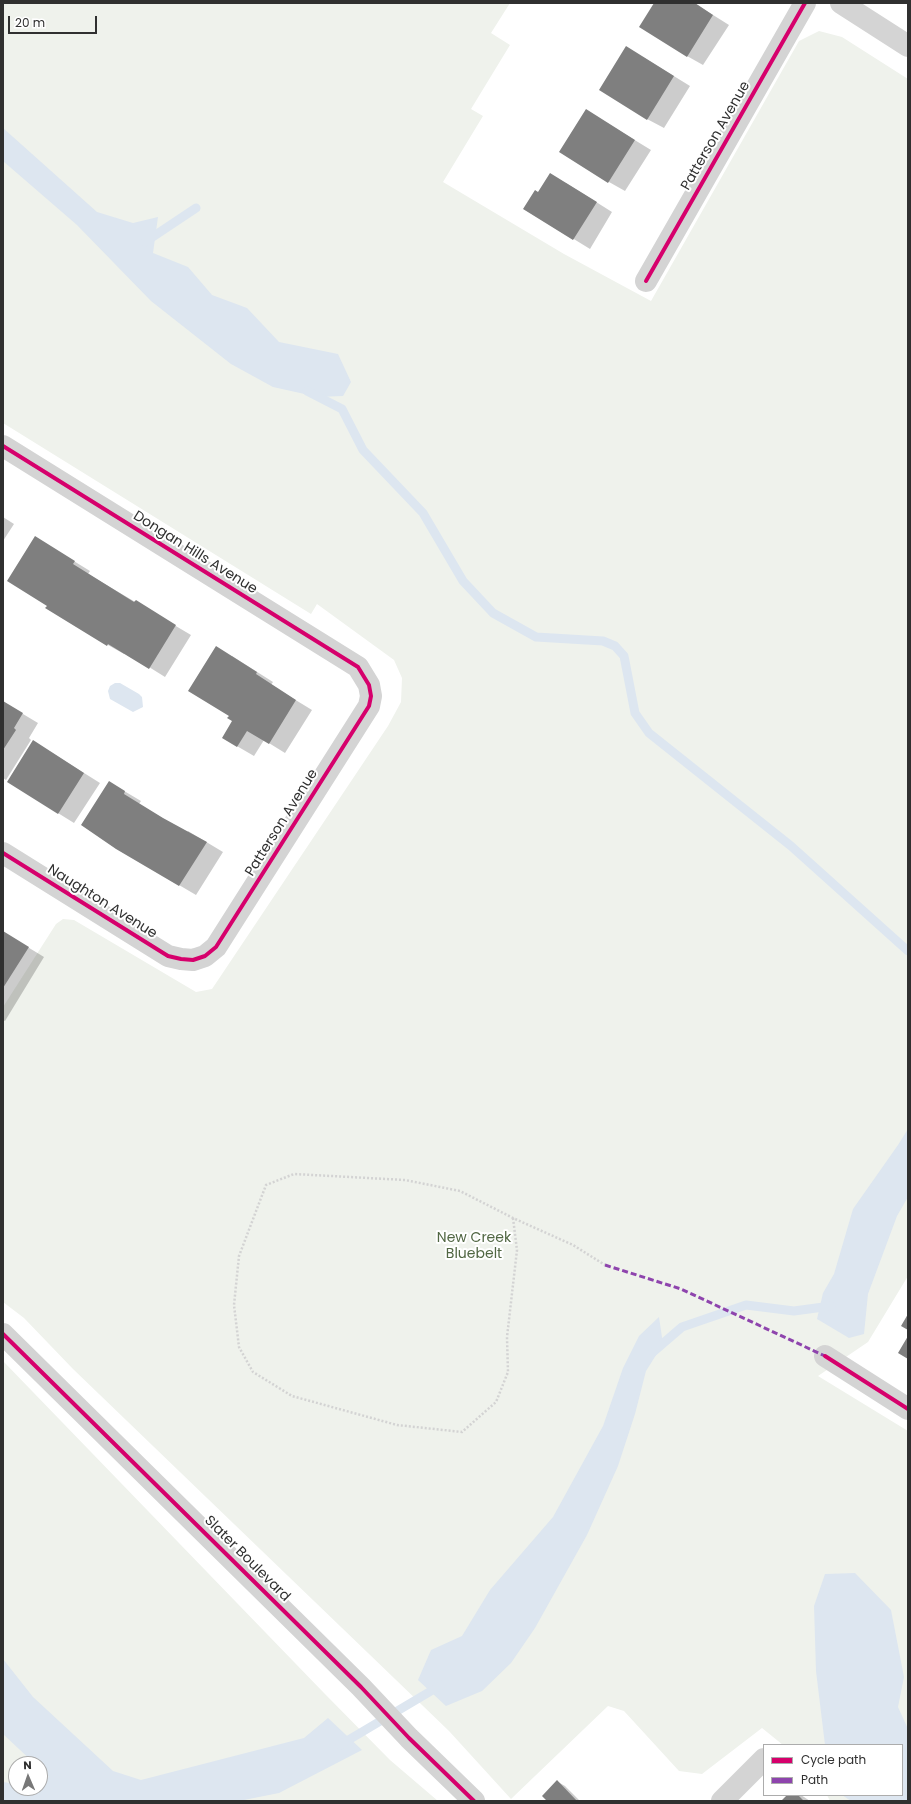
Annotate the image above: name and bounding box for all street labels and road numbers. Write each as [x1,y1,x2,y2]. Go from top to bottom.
street label: Patterson Avenue [678,78,754,194]
street label: Dongan Hills Avenue [130,508,260,598]
street label: Patterson Avenue [242,766,322,880]
street label: Naughton Avenue [44,861,160,943]
street label: Slater Boulevard [201,1513,293,1605]

